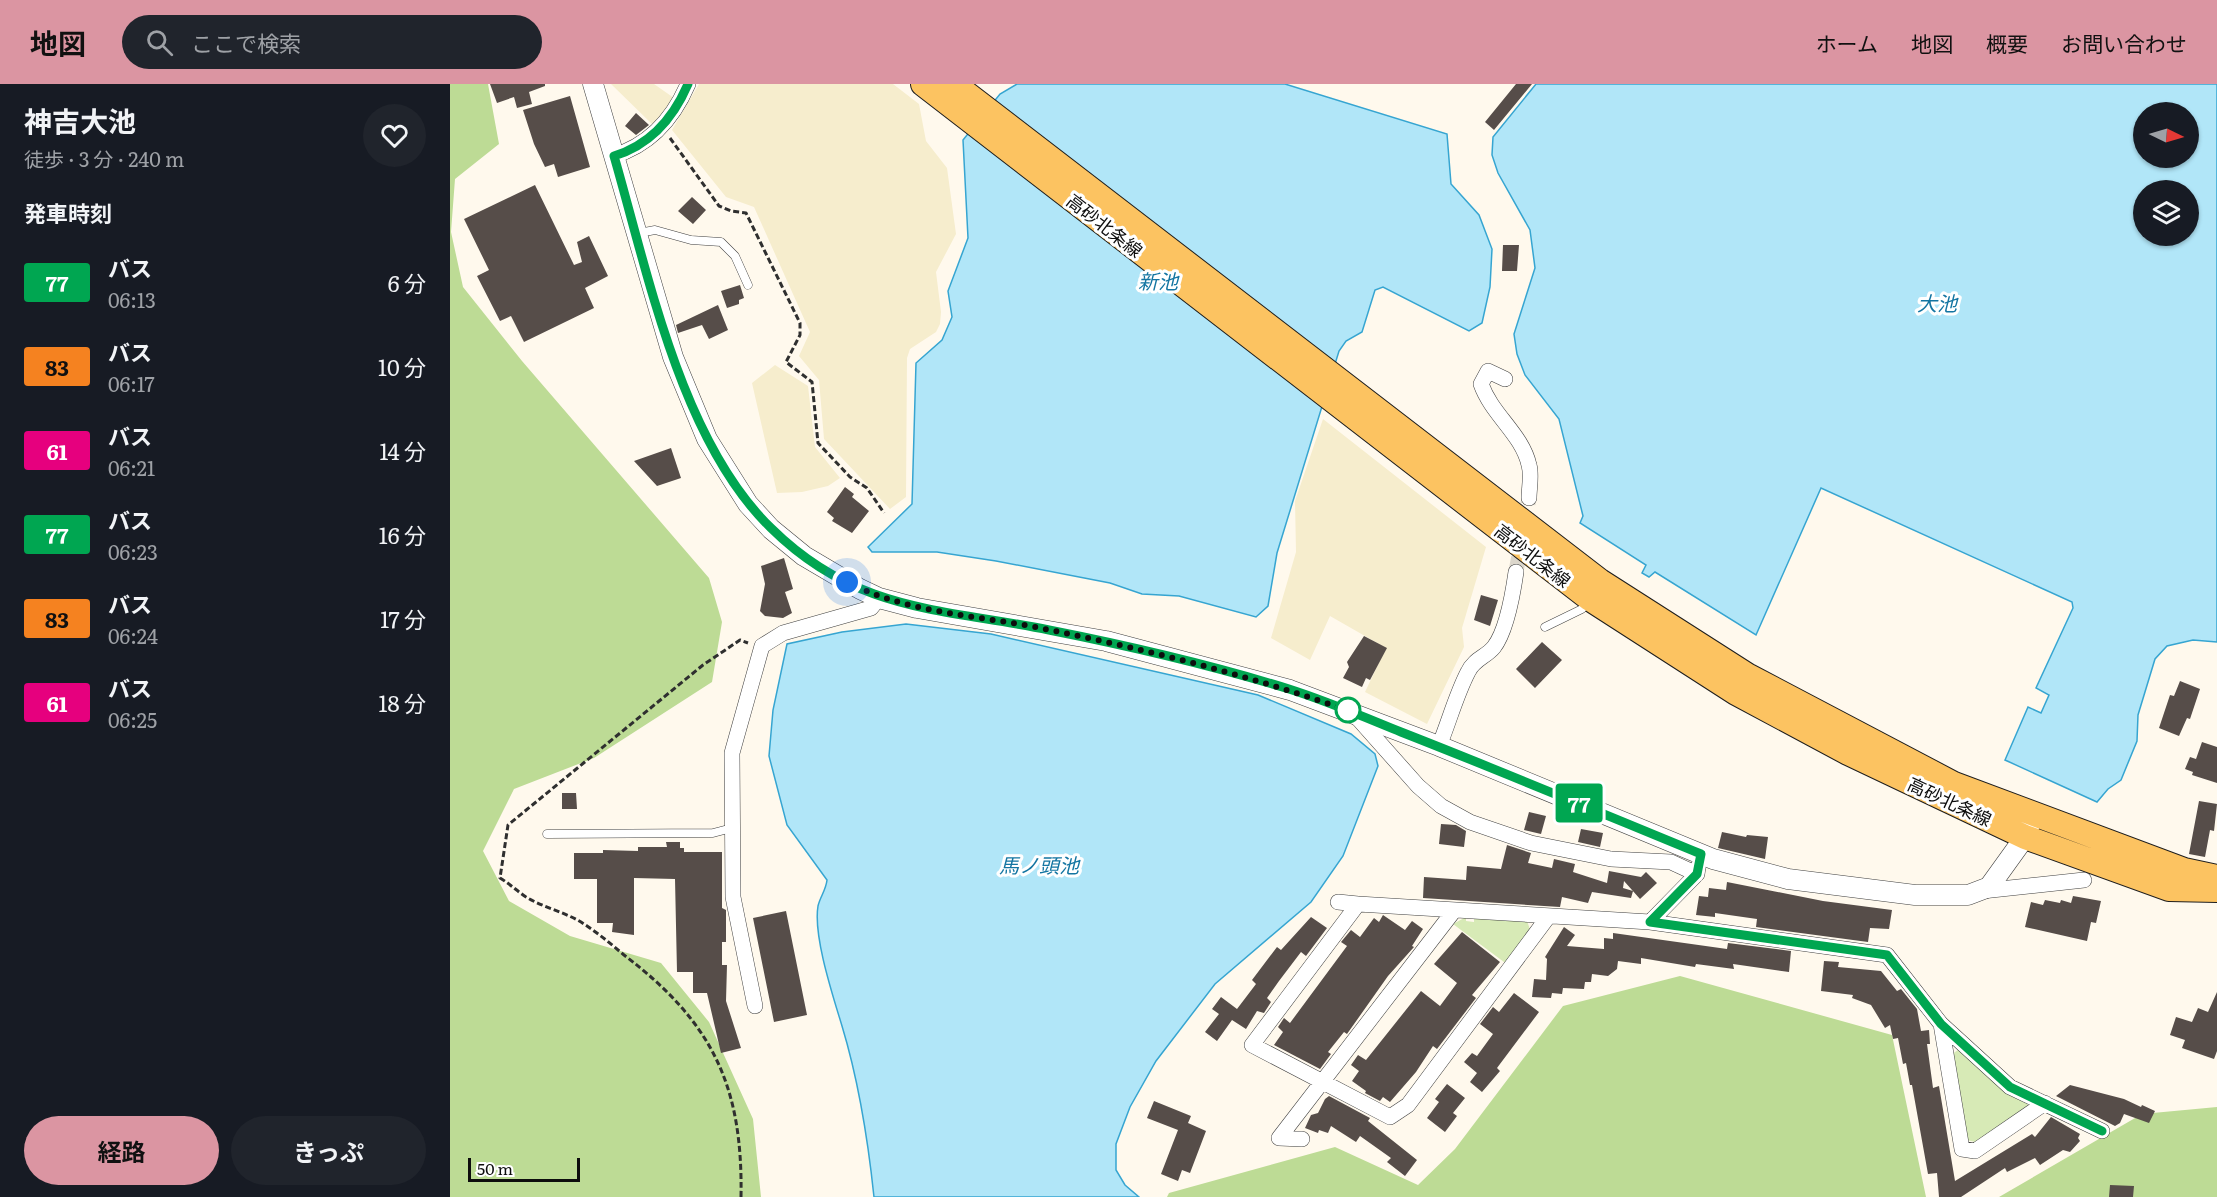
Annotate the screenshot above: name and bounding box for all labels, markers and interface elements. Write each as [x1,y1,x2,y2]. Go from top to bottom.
search box [122,15,542,69]
text: 地図 [30,21,86,63]
icon: search [143,26,176,59]
text: ここで検索 [191,26,301,59]
text: ホーム [1816,27,1878,58]
text: 地図 [1911,27,1953,58]
text: 概要 [1986,27,2028,58]
text: お問い合わせ [2061,27,2187,58]
text: 神吉大池 [24,99,136,141]
north arrow [2133,102,2199,168]
map controls [2133,102,2199,246]
button: heart [363,104,426,167]
text: 徒歩 · 3 分 · 240 m [24,143,184,173]
button: layers [2133,180,2199,246]
street label: 高砂北条線 [1061,187,1149,263]
text: 発車時刻 [24,196,112,229]
text: バス [108,251,152,284]
water label: 新池 [1138,265,1180,295]
text: 6 分 [388,266,426,299]
text: 77 [46,267,68,298]
text: 06:13 [108,284,156,314]
water label: 大池 [1917,287,1959,317]
text: バス [108,335,152,368]
text: 10 分 [378,350,426,383]
text: 83 [45,351,69,382]
text: 06:17 [108,368,155,398]
text: バス [108,419,152,452]
text: 14 分 [379,434,426,467]
text: 61 [47,435,67,466]
text: 06:21 [108,452,155,482]
text: バス [108,503,152,536]
street label: 高砂北条線 [1489,517,1577,593]
text: 16 分 [379,518,426,551]
text: 77 [46,519,68,550]
text: 06:23 [108,536,158,566]
your location [832,567,862,597]
text: バス [108,587,152,620]
text: 17 分 [380,602,426,635]
text: 83 [45,603,69,634]
text: 06:24 [108,620,158,650]
text: バス [108,671,152,704]
text: 18 分 [379,686,426,719]
text: 61 [47,687,67,718]
unlabelled marker [1335,697,1361,723]
text: 06:25 [108,704,157,734]
street label: 高砂北条線 [1904,770,1996,832]
line badge: 77 [1552,784,1606,822]
text: 77 [1568,788,1590,819]
water label: 馬ノ頭池 [999,849,1081,879]
button: 経路 [24,1116,219,1185]
button: きっぷ [231,1116,426,1185]
scale bar [468,1155,580,1182]
text: 50 m [477,1156,513,1180]

